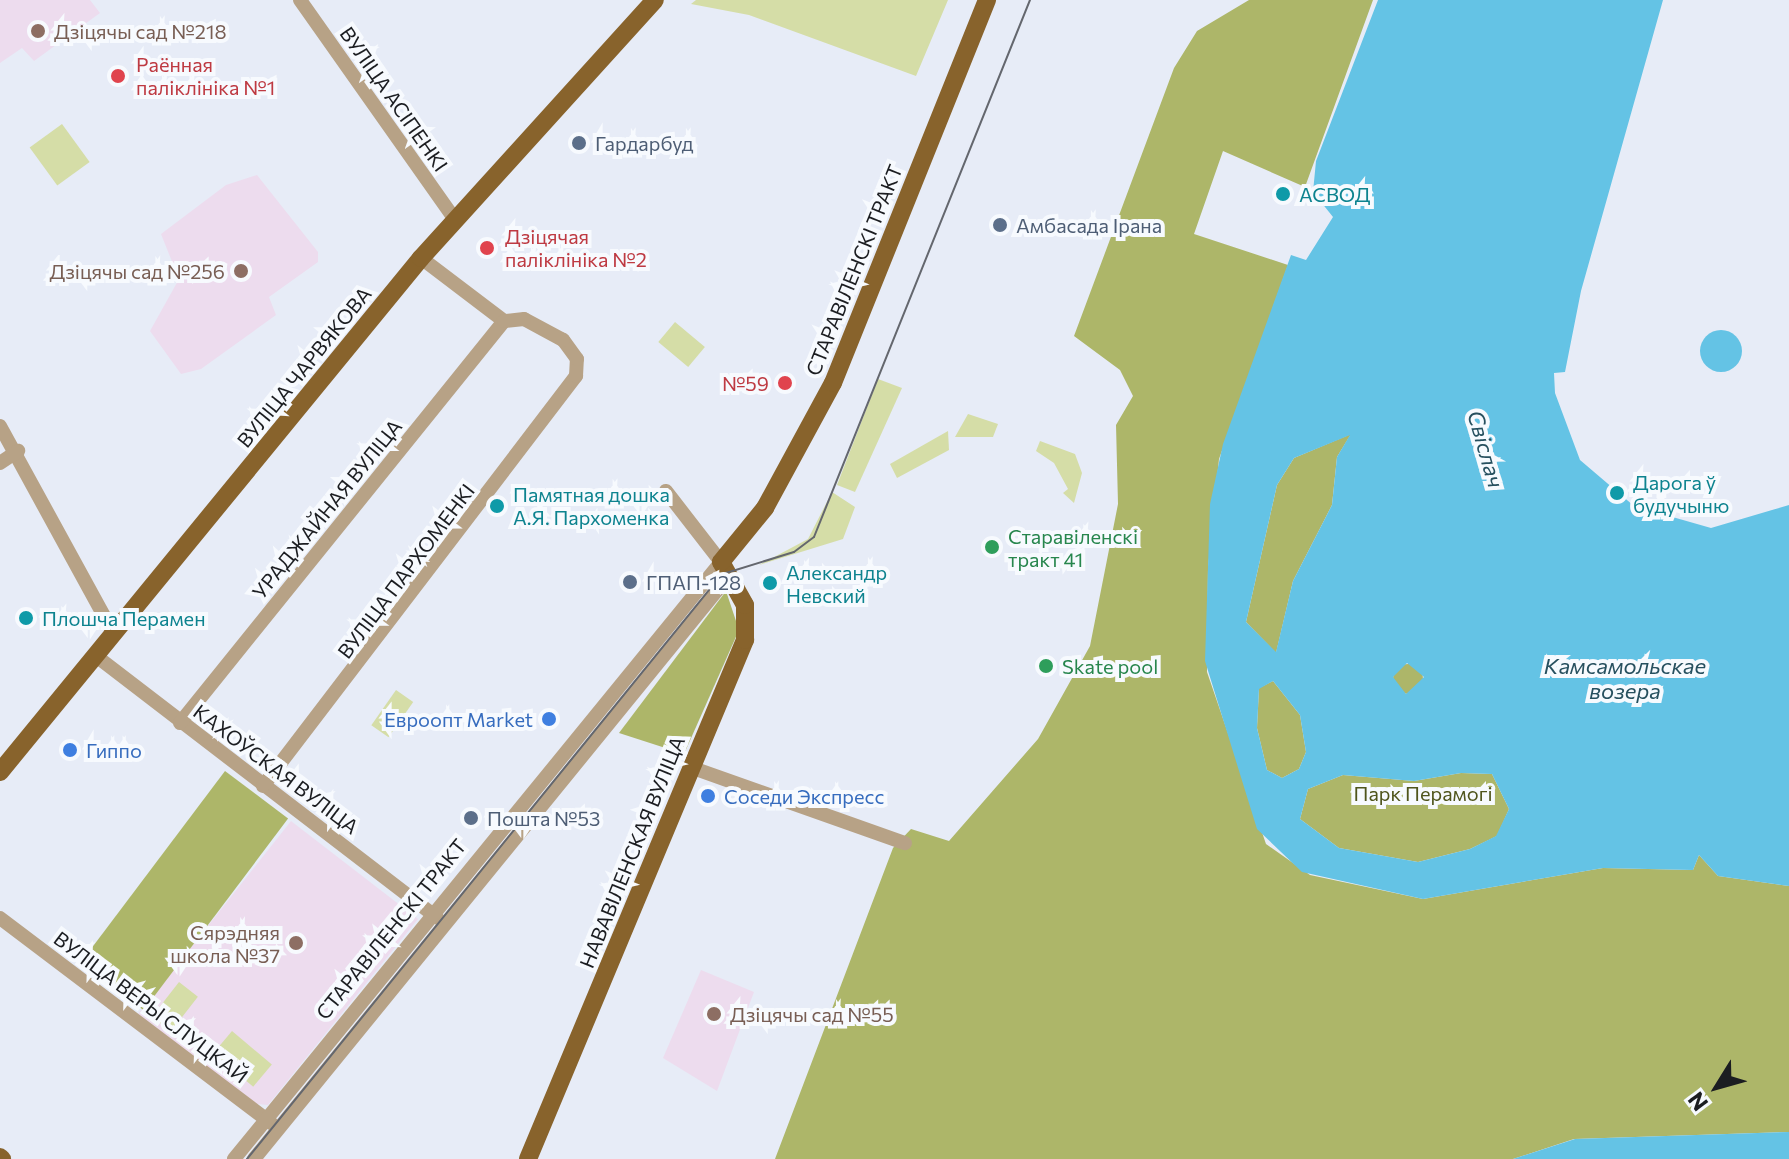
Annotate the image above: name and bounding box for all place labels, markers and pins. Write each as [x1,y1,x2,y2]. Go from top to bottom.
place label: Дзіцячы сад №218 [54,19,227,43]
marker: Дзіцячы сад №218 [29,22,47,40]
place label: Раённая паліклініка №1 [136,52,275,99]
marker: Раённая паліклініка №1 [107,65,129,87]
place label: Гардарбуд [595,131,694,155]
marker: Гардарбуд [570,134,588,152]
place label: АСВОД [1299,182,1371,206]
marker: АСВОД [1274,185,1292,203]
place label: Амбасада Ірана [1016,213,1162,237]
marker: Амбасада Ірана [991,216,1009,234]
place label: Дзіцячая паліклініка №2 [505,224,647,271]
marker: Дзіцячая паліклініка №2 [476,237,498,259]
place label: Дзіцячы сад №256 [49,259,225,283]
marker: Дзіцячы сад №256 [232,262,250,280]
place label: №59 [722,371,769,395]
marker: №59 [776,374,794,392]
place label: Дарога ў будучыню [1633,470,1729,517]
place label: Памятная дошка А.Я. Пархоменка [513,482,670,529]
marker: Дарога ў будучыню [1608,484,1626,502]
marker: Памятная дошка А.Я. Пархоменка [488,497,506,515]
place label: Старавіленскі тракт 41 [1008,524,1138,571]
marker: Старавіленскі тракт 41 [983,538,1001,556]
place label: Александр Невский [786,560,887,607]
place label: ГПАП-128 [646,570,741,594]
marker: ГПАП-128 [621,573,639,591]
marker: Александр Невский [761,574,779,592]
place label: Плошча Перамен [42,606,206,630]
marker: Плошча Перамен [17,609,35,627]
place label: Skate pool [1062,654,1158,678]
marker: Skate pool [1037,657,1055,675]
place label: Евроопт Market [384,707,533,731]
marker: Евроопт Market [540,710,558,728]
place label: Гиппо [86,738,142,762]
marker: Гиппо [61,741,79,759]
place label: Соседи Экспресс [724,784,884,808]
marker: Соседи Экспресс [699,787,717,805]
place label: Пошта №53 [487,806,600,830]
marker: Пошта №53 [462,809,480,827]
place label: Сярэдняя школа №37 [170,920,280,967]
marker: Сярэдняя школа №37 [287,934,305,952]
place label: Дзіцячы сад №55 [730,1002,894,1026]
marker: Дзіцячы сад №55 [705,1005,723,1023]

